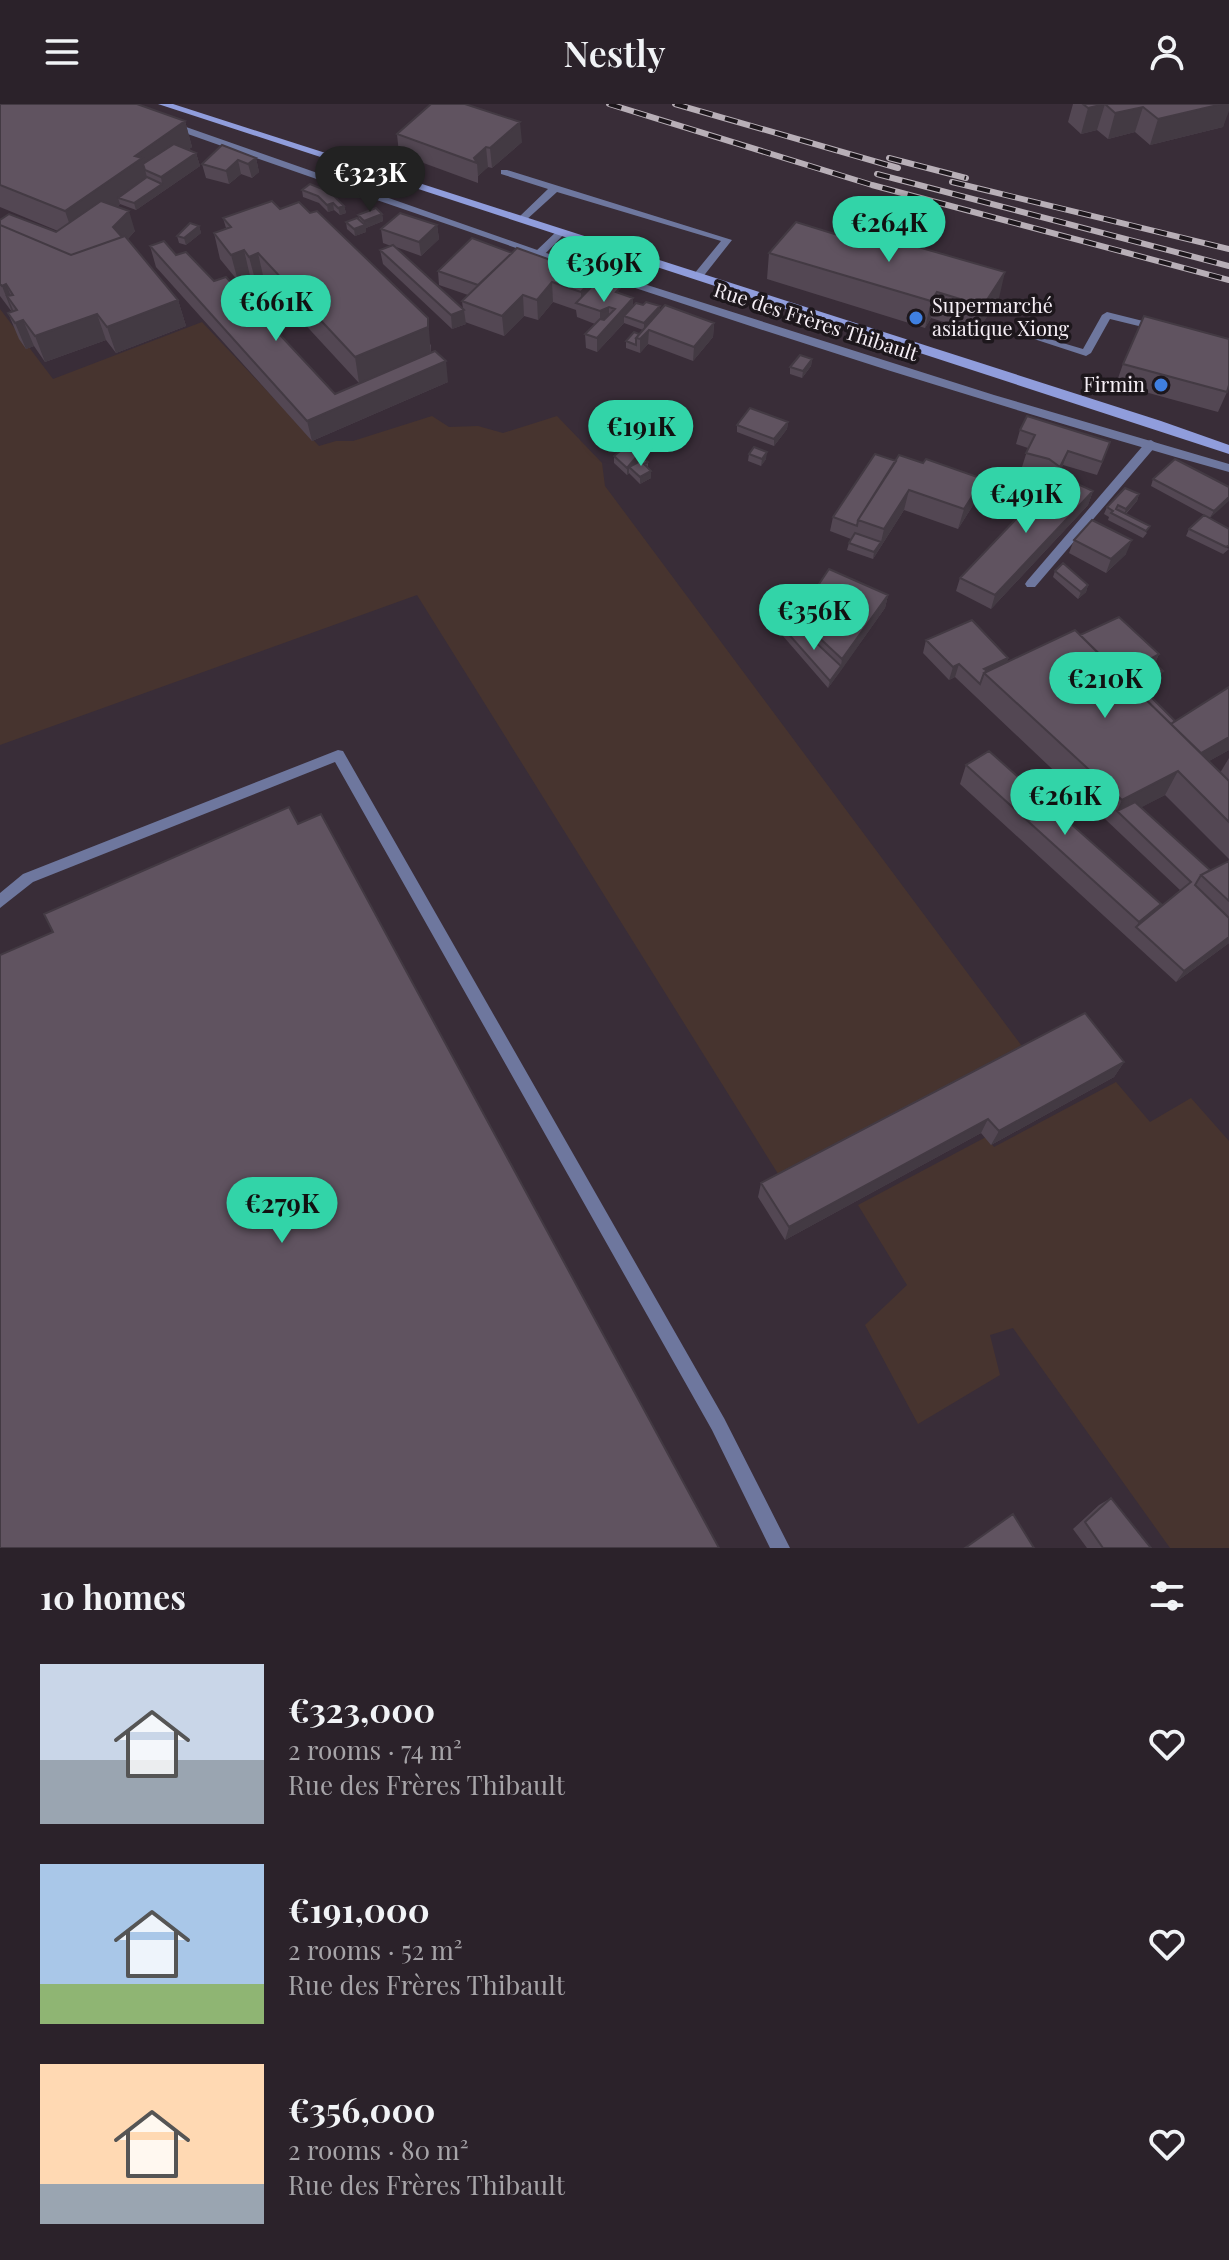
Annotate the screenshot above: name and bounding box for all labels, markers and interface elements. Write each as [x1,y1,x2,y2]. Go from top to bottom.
text: Nestly [564,28,665,76]
icon: menu [40,30,84,74]
icon: person [1145,30,1189,74]
pin: €323K [314,146,426,214]
text: €323K [333,154,407,189]
pin: €264K [833,196,945,264]
text: €264K [850,204,928,239]
pin: €369K [548,236,660,304]
text: €369K [566,244,642,279]
pin: €661K [220,275,332,343]
street label: Rue des Frères Thibault [711,275,923,367]
text: €661K [239,283,313,318]
place label: Supermarché asiatique Xiong [932,291,1070,341]
marker: Supermarché asiatique Xiong [907,309,925,327]
place label: Firmin [1083,370,1145,397]
marker: Firmin [1152,376,1170,394]
pin: €191K [585,400,697,468]
text: €191K [606,408,676,443]
pin: €491K [970,467,1082,535]
text: €491K [989,475,1063,510]
pin: €356K [758,584,870,652]
text: €356K [777,592,851,627]
pin: €210K [1049,652,1161,720]
text: €210K [1067,660,1143,695]
pin: €261K [1009,769,1121,837]
text: €261K [1028,777,1102,812]
pin: €279K [226,1177,338,1245]
text: €279K [245,1185,319,1220]
text: 10 homes [40,1573,186,1619]
icon: filters [1145,1574,1189,1618]
text: €323,000 [288,1686,435,1732]
icon: home [104,1696,200,1792]
icon: heart [1145,1722,1189,1766]
text: 2 rooms · 74 m² [288,1732,462,1767]
text: Rue des Frères Thibault [288,1767,565,1802]
text: €191,000 [288,1886,430,1932]
icon: home [104,1896,200,1992]
icon: heart [1145,1922,1189,1966]
text: 2 rooms · 52 m² [288,1932,463,1967]
text: Rue des Frères Thibault [288,1967,565,2002]
text: €356,000 [288,2086,435,2132]
icon: home [104,2096,200,2192]
icon: heart [1145,2122,1189,2166]
text: 2 rooms · 80 m² [288,2132,468,2167]
text: Rue des Frères Thibault [288,2167,565,2202]

